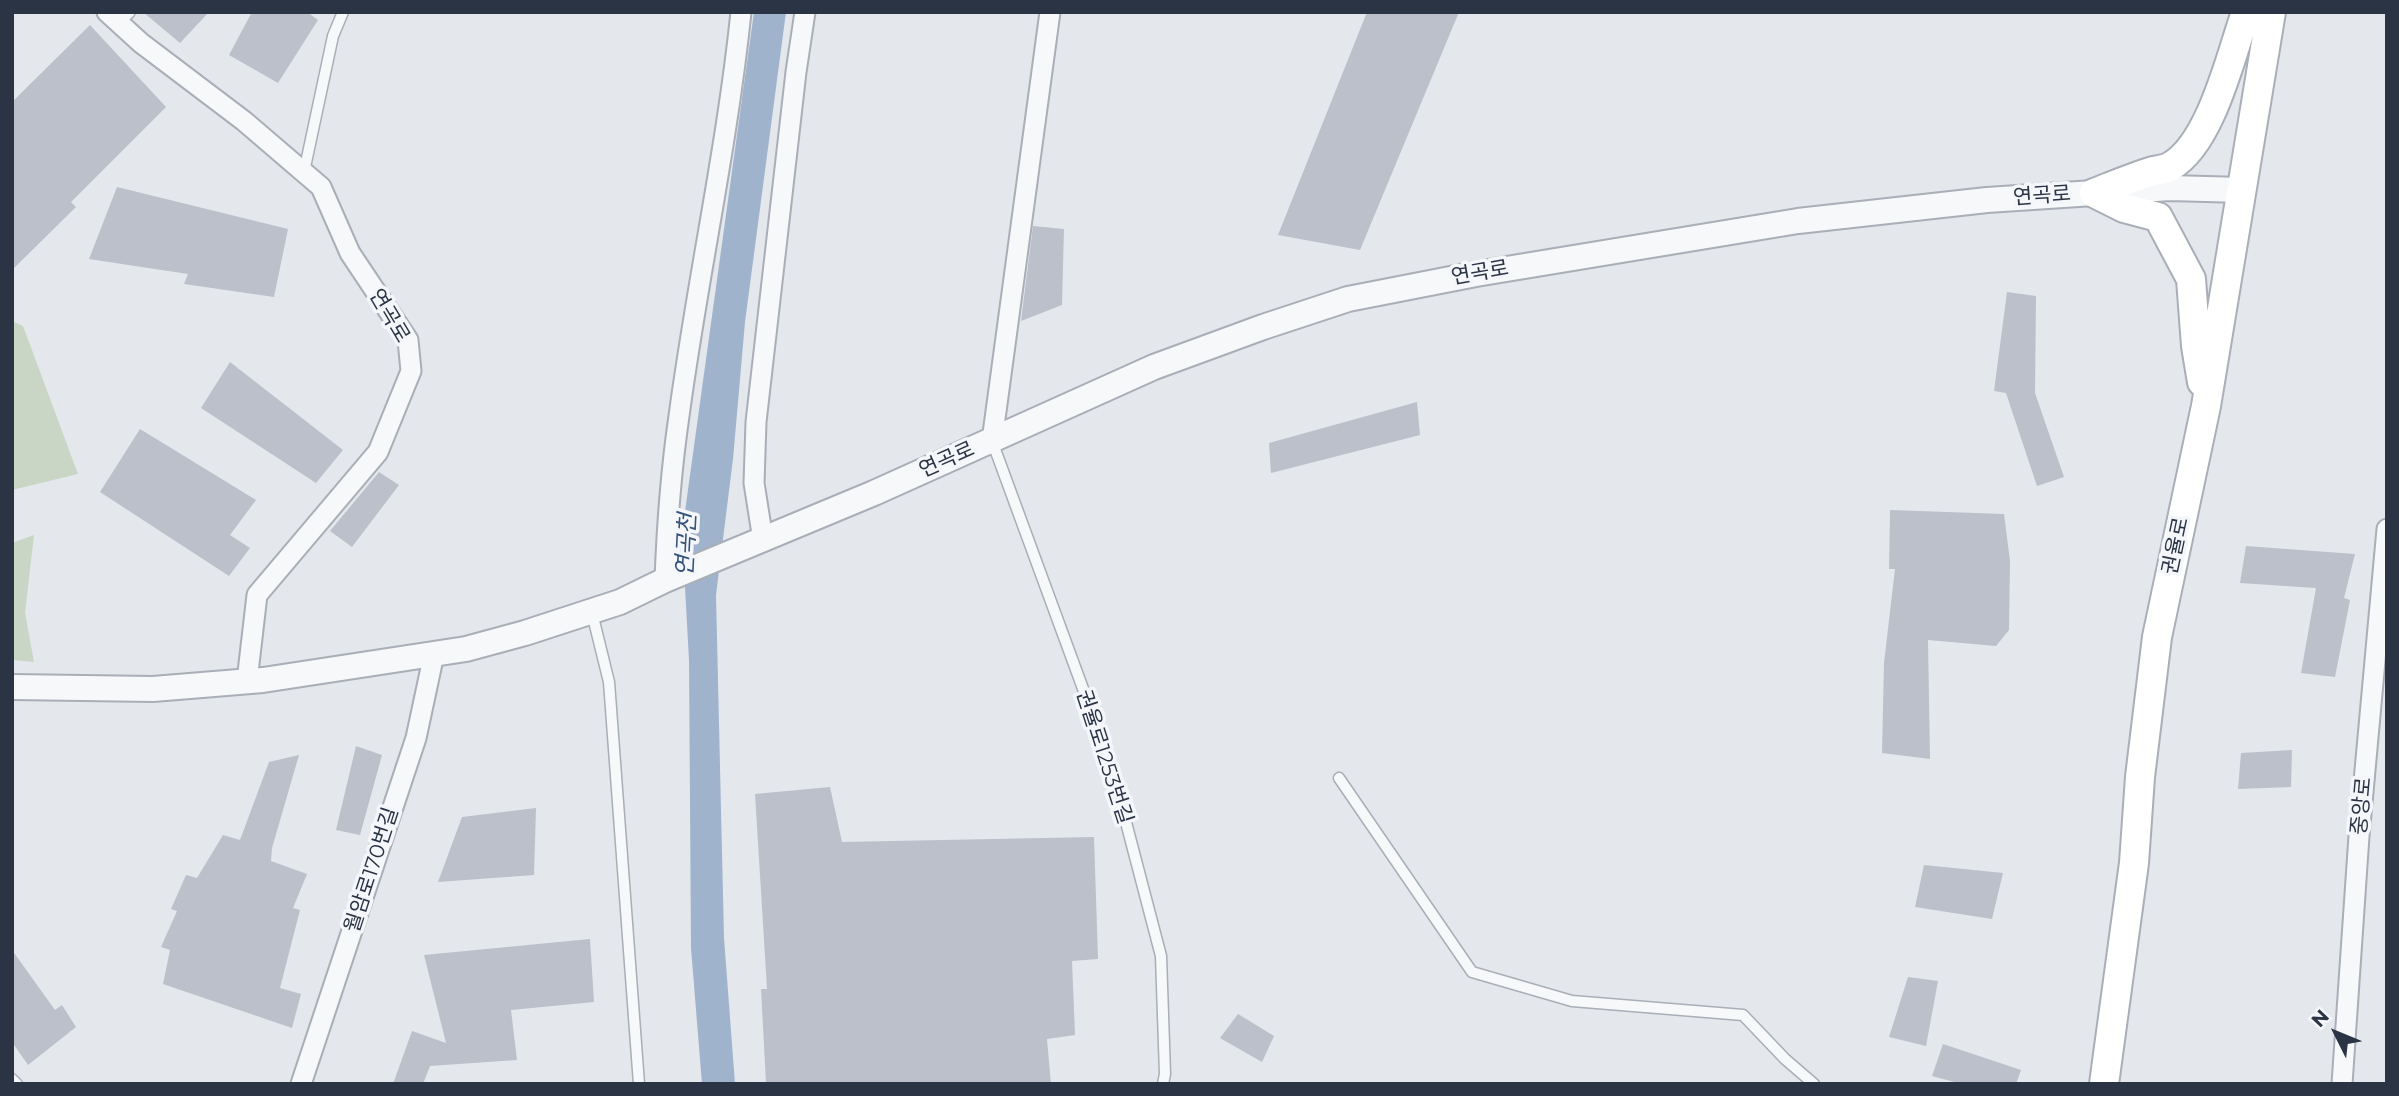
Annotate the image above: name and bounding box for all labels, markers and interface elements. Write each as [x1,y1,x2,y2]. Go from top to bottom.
street label: 연곡로 [2012,181,2072,211]
street label: 연곡로 [1449,256,1511,290]
street label: 연곡로 [363,285,415,347]
street label: 연곡로 [915,437,979,483]
water label: 연곡천 [672,513,702,577]
street label: 권율로 [2158,515,2194,577]
street label: 권율로1253번길 [1070,687,1138,827]
street label: 중앙로 [2347,776,2377,836]
street label: 월암로170번길 [340,804,404,936]
north arrow [2301,998,2371,1068]
text: N [2307,1005,2334,1032]

